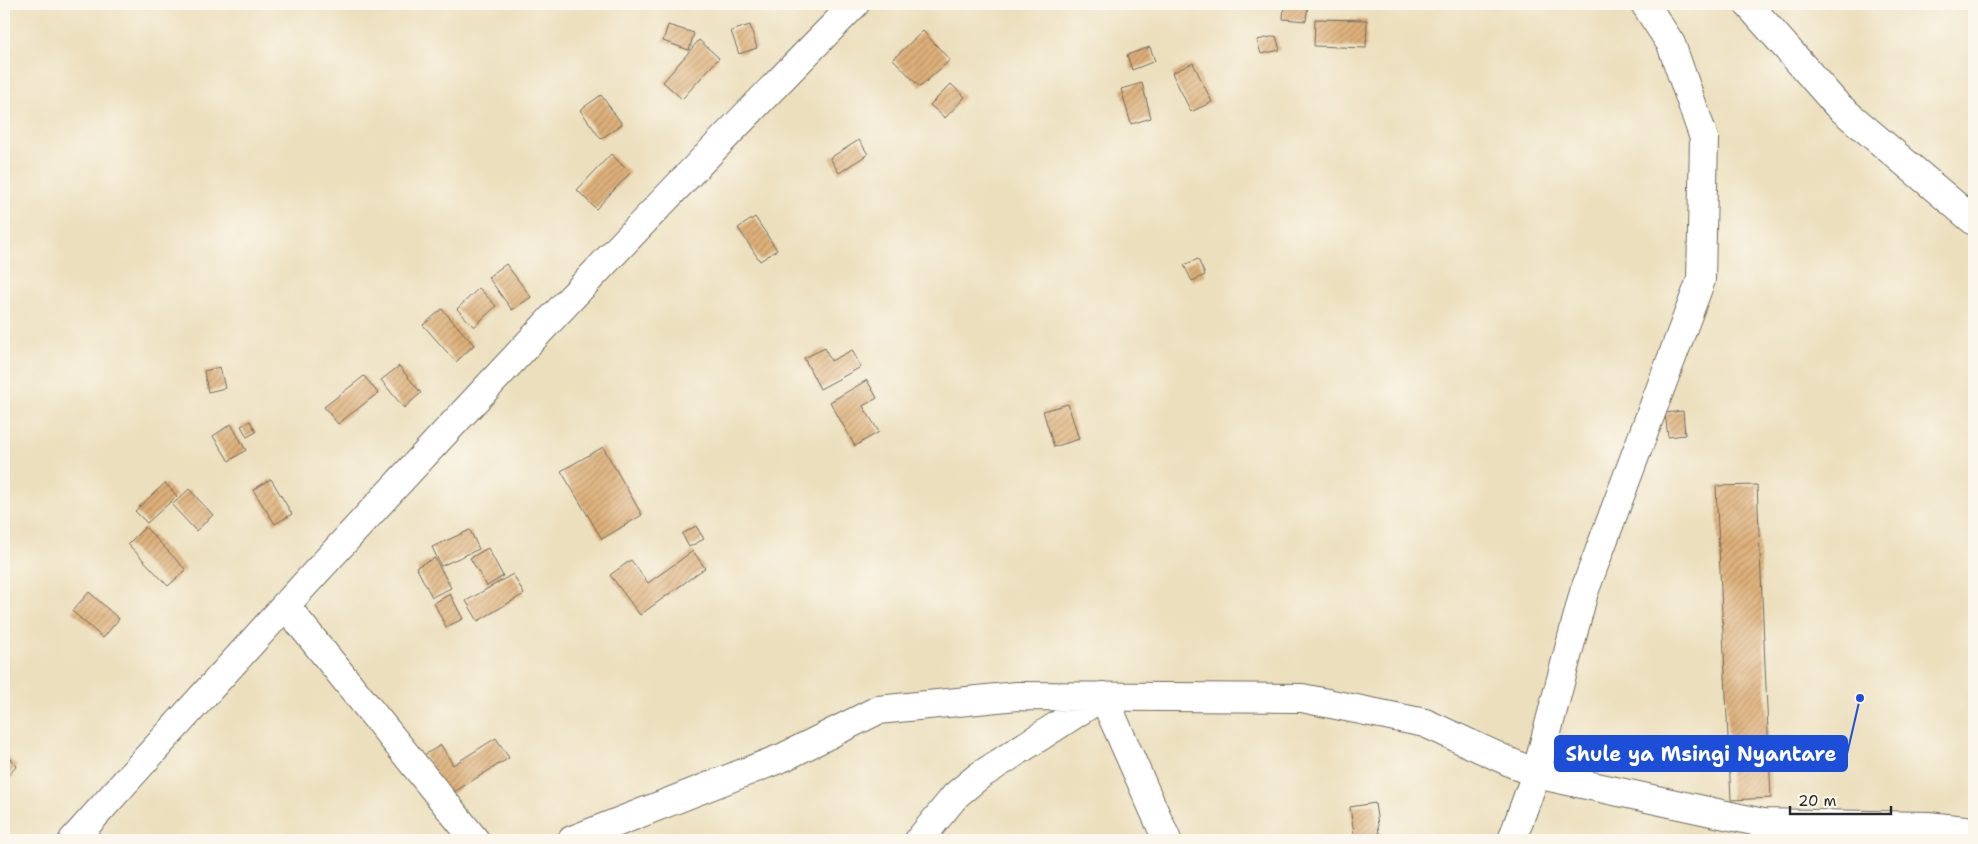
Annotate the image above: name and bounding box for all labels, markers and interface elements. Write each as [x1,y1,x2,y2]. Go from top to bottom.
callout: Shule ya Msingi Nyantare [1555,736,1847,771]
text: Shule ya Msingi Nyantare [1565,741,1837,767]
scale bar [1790,784,1892,816]
text: 20 m [1798,791,1837,811]

